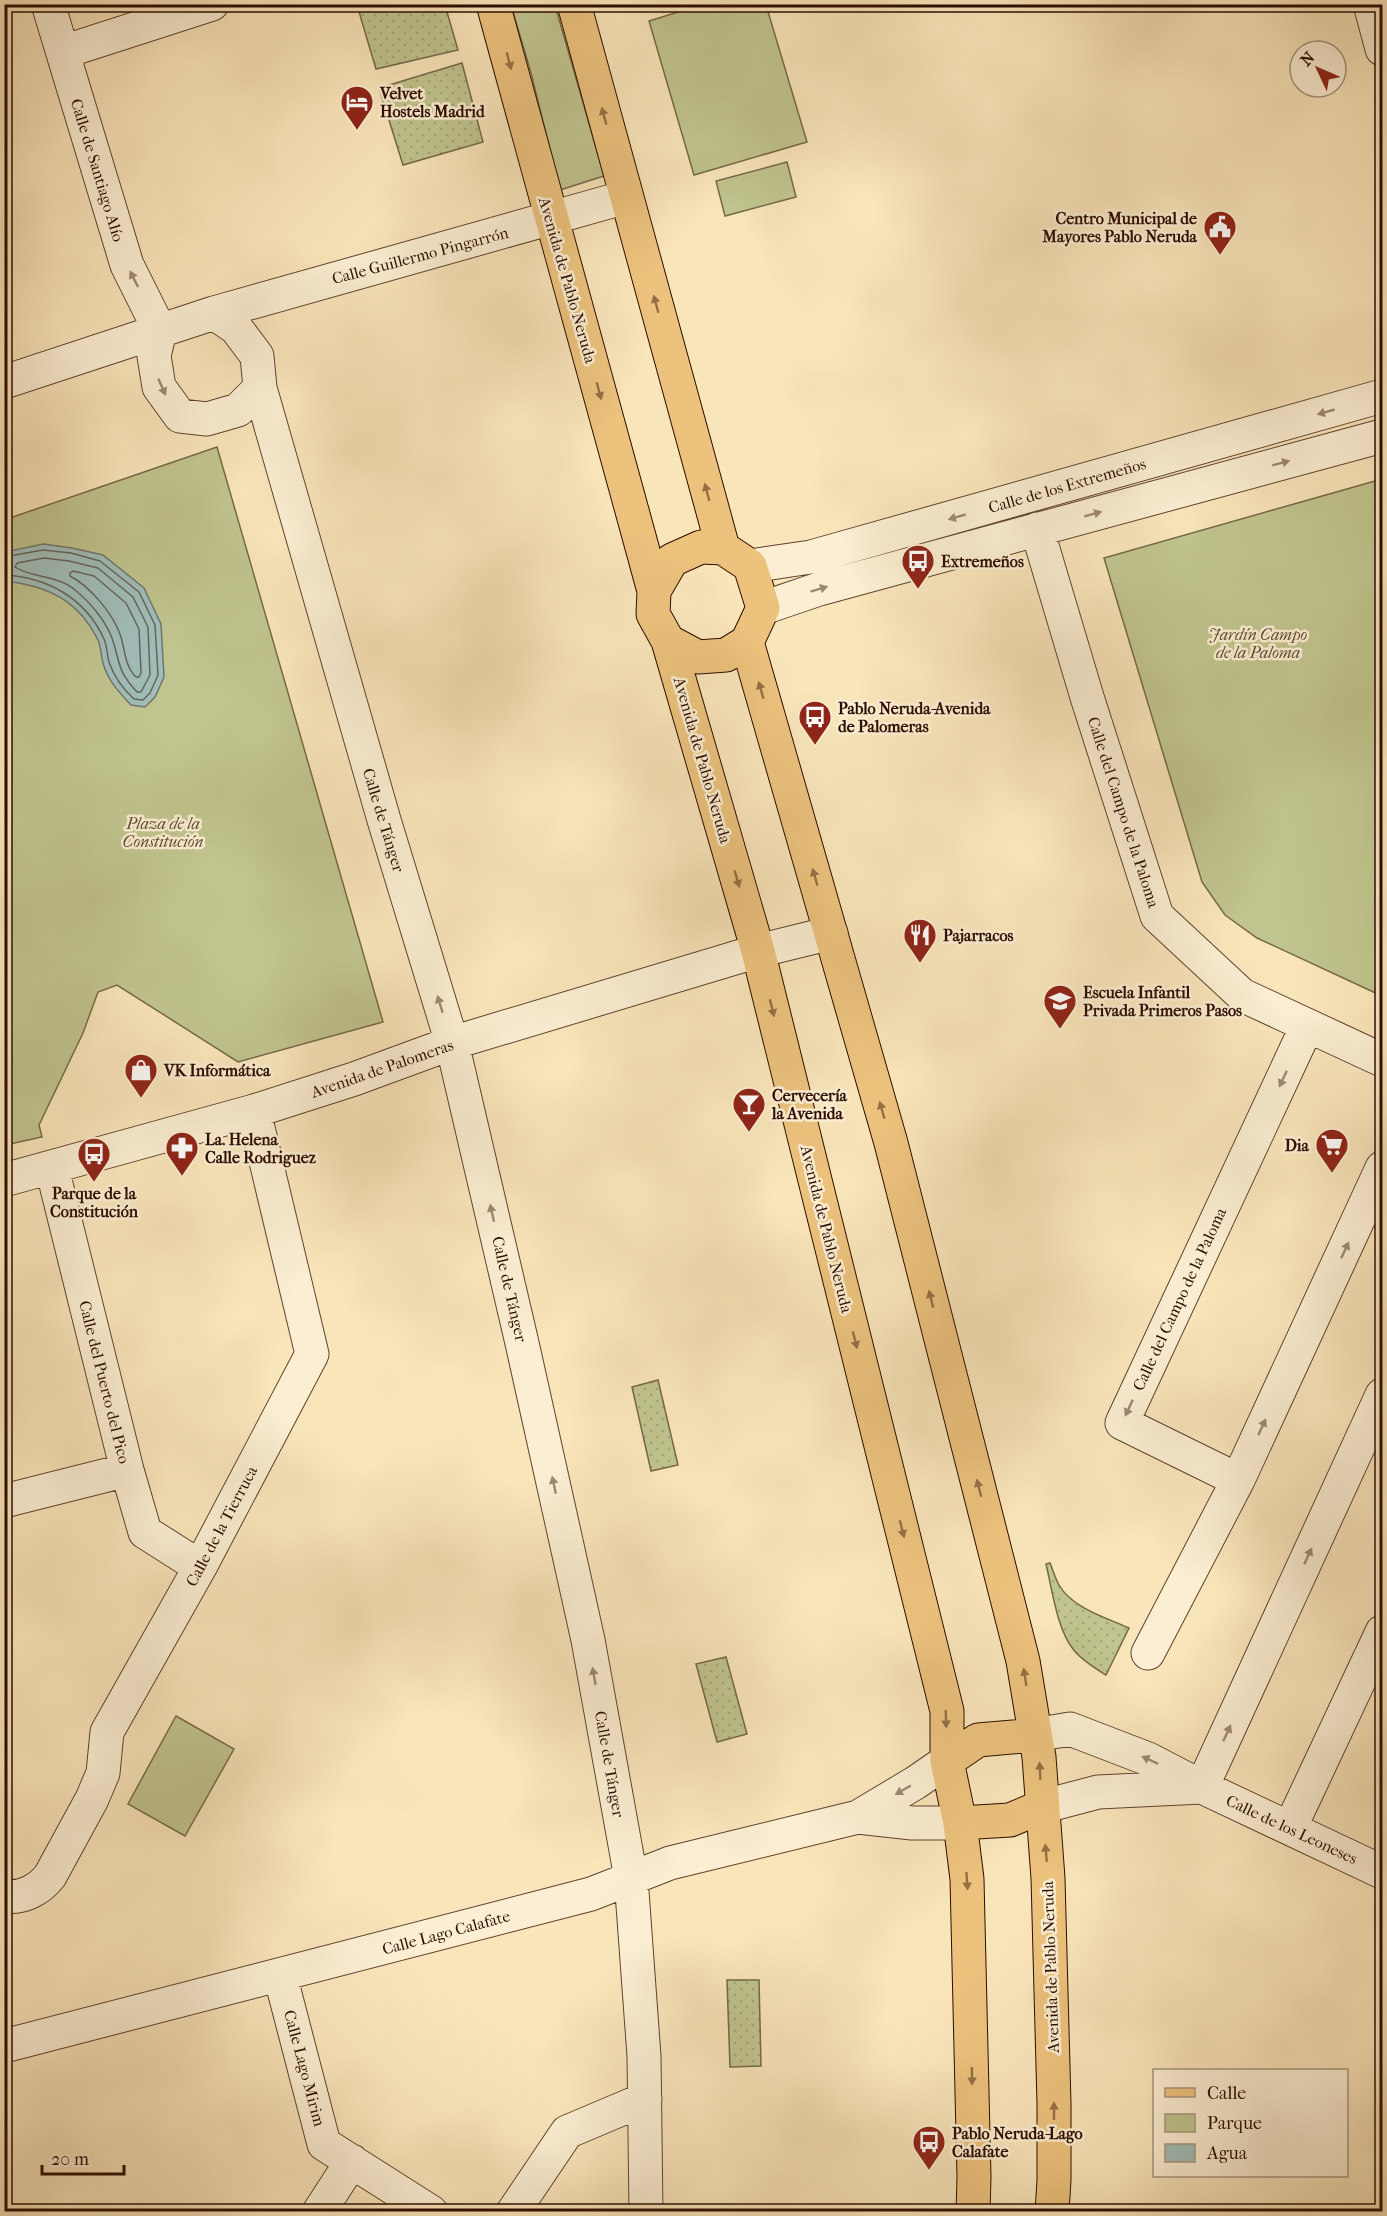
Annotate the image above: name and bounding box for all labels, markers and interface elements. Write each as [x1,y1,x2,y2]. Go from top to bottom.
north arrow [1288,39,1348,99]
text: N [1297,47,1319,70]
one-way arrow [504,52,514,70]
hotel icon: Velvet Hostels Madrid [339,84,375,131]
place label: Velvet Hostels Madrid [379,84,486,121]
street label: Calle de Santiago Alío [67,96,128,244]
one-way arrow [599,107,609,125]
street label: Avenida de Pablo Neruda [534,194,600,366]
place label: Centro Municipal de Mayores Pablo Neruda [1041,209,1198,247]
public building icon: Centro Municipal de Mayores Pablo Neruda [1202,209,1238,256]
street label: Calle Guillermo Pingarrón [330,223,511,288]
one-way arrow [129,270,139,288]
one-way arrow [651,295,660,313]
one-way arrow [157,379,166,396]
one-way arrow [595,381,605,400]
one-way arrow [1317,408,1335,417]
street label: Calle de los Extremeños [986,454,1148,517]
one-way arrow [1273,458,1291,467]
one-way arrow [702,483,712,501]
one-way arrow [1084,508,1102,518]
one-way arrow [948,512,966,522]
bus stop icon: Extremeños [900,543,936,590]
place label: Extremeños [941,552,1024,571]
one-way arrow [810,584,828,593]
park label: Jardín Campo de la Paloma [1209,625,1308,662]
street label: Avenida de Pablo Neruda [669,674,735,846]
one-way arrow [756,681,765,699]
bus stop icon: Pablo Neruda-Avenida de Palomeras [797,699,833,746]
place label: Pablo Neruda-Avenida de Palomeras [838,699,991,736]
street label: Calle del Campo de la Paloma [1084,714,1164,911]
street label: Calle de Tánger [359,766,408,875]
park label: Plaza de la Constitución [123,814,203,851]
one-way arrow [810,868,819,886]
one-way arrow [733,870,742,888]
restaurant icon: Pajarracos [902,917,938,964]
place label: Pajarracos [943,926,1014,945]
school or university icon: Escuela Infantil Privada Primeros Pasos [1042,983,1078,1030]
place label: Escuela Infantil Privada Primeros Pasos [1083,983,1242,1020]
one-way arrow [435,995,444,1013]
one-way arrow [768,999,778,1017]
street label: Avenida de Palomeras [307,1035,456,1102]
shop icon: VK Informática [123,1052,159,1099]
place label: VK Informática [163,1061,271,1080]
one-way arrow [1278,1071,1287,1088]
bar icon: Cervecería la Avenida [731,1086,767,1133]
place label: Cervecería la Avenida [771,1086,848,1123]
one-way arrow [876,1101,886,1119]
supermarket icon: Dia [1314,1127,1350,1174]
pharmacy icon: La. Helena Calle Rodriguez [164,1130,200,1177]
place label: La. Helena Calle Rodriguez [205,1130,317,1168]
bus stop icon: Parque de la Constitución [76,1136,112,1183]
place label: Dia [1285,1136,1310,1155]
street label: Avenida de Pablo Neruda [796,1142,857,1315]
place label: Parque de la Constitución [50,1184,139,1221]
one-way arrow [487,1204,496,1223]
street label: Calle del Campo de la Paloma [1129,1204,1230,1394]
street label: Calle de Tánger [488,1234,531,1344]
one-way arrow [1340,1242,1349,1259]
one-way arrow [925,1289,935,1308]
street label: Calle del Puerto del Pico [75,1299,134,1466]
one-way arrow [850,1331,860,1349]
one-way arrow [1124,1400,1133,1417]
one-way arrow [1258,1418,1267,1435]
street label: Calle de la Tierruca [182,1462,261,1590]
one-way arrow [548,1476,558,1495]
one-way arrow [973,1478,983,1497]
one-way arrow [897,1520,907,1539]
one-way arrow [1304,1548,1313,1565]
one-way arrow [589,1667,598,1686]
one-way arrow [1021,1667,1030,1686]
street label: Calle de Tánger [591,1709,628,1819]
one-way arrow [942,1709,951,1728]
one-way arrow [1222,1725,1231,1742]
one-way arrow [1142,1756,1159,1765]
one-way arrow [1035,1761,1044,1780]
one-way arrow [894,1785,911,1795]
street label: Calle de los Leoneses [1223,1791,1360,1868]
one-way arrow [1041,1844,1051,1863]
one-way arrow [962,1871,972,1890]
street label: Avenida de Pablo Neruda [1038,1880,1063,2054]
street label: Calle Lago Calafate [380,1906,512,1959]
street label: Calle Lago Mirim [280,2008,329,2129]
one-way arrow [967,2066,977,2085]
legend [1153,2069,1348,2177]
text: Calle [1207,2083,1246,2104]
one-way arrow [1049,2102,1059,2121]
text: Parque [1207,2113,1262,2134]
bus stop icon: Pablo Neruda-Lago Calafate [911,2124,947,2171]
place label: Pablo Neruda-Lago Calafate [952,2124,1083,2161]
scale bar [42,2138,124,2176]
text: Agua [1206,2143,1248,2164]
text: 20 m [51,2149,89,2170]

